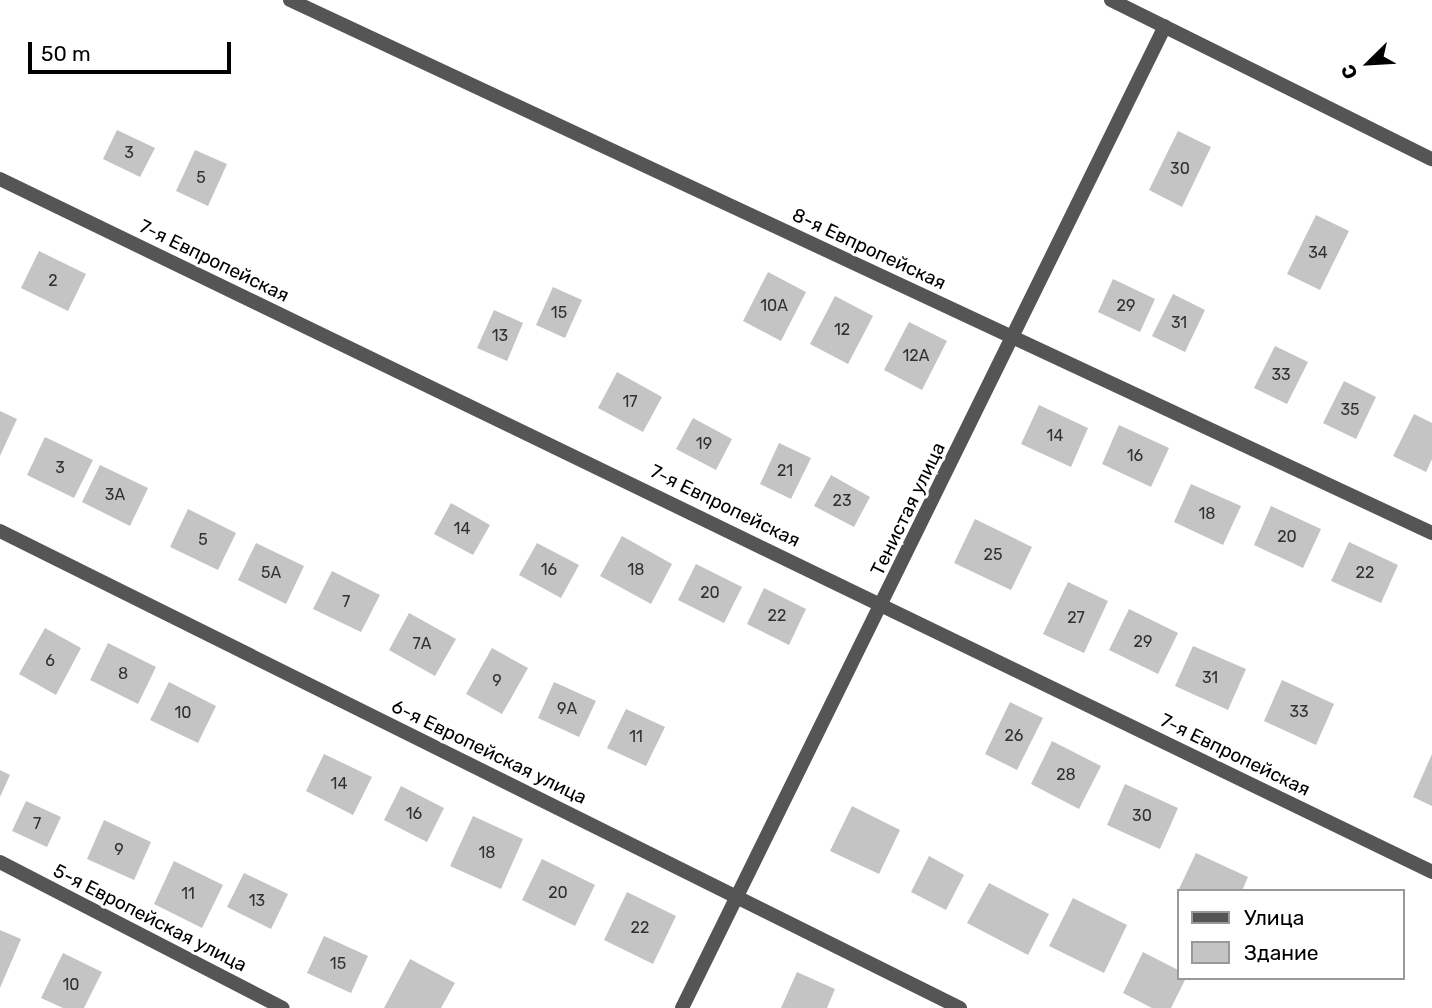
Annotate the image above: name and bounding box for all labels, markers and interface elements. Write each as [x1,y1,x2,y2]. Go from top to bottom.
scale bar [32,28,234,72]
north arrow [1334,28,1404,98]
text: 50 m [41,41,91,66]
text: С [1336,61,1363,83]
house number: 3 [124,143,134,163]
house number: 30 [1170,159,1190,179]
house number: 5 [196,168,206,188]
street label: 8-я Евпропейская [789,203,949,295]
street label: 7-я Евпропейская [135,215,293,307]
house number: 34 [1308,243,1328,263]
house number: 2 [48,271,58,291]
house number: 10А [760,296,788,316]
house number: 29 [1117,296,1135,316]
house number: 15 [551,303,567,323]
house number: 31 [1171,313,1187,333]
house number: 12 [834,320,850,340]
house number: 13 [492,326,508,346]
house number: 12А [903,346,929,366]
house number: 33 [1271,365,1291,385]
house number: 17 [622,392,638,412]
house number: 35 [1340,400,1360,420]
house number: 14 [1047,426,1063,446]
house number: 19 [696,434,712,454]
street label: Тенистая улица [866,439,950,579]
house number: 16 [1127,446,1143,466]
house number: 3 [55,458,65,478]
street label: 7-я Евпропейская [646,460,804,552]
house number: 21 [777,461,793,481]
house number: 3А [105,485,125,505]
house number: 23 [832,491,852,511]
house number: 18 [1198,504,1216,524]
house number: 14 [454,519,470,539]
house number: 20 [1277,527,1297,547]
house number: 5 [198,530,208,550]
house number: 25 [984,545,1002,565]
house number: 16 [541,560,557,580]
house number: 18 [627,560,645,580]
house number: 5А [261,563,281,583]
house number: 22 [1356,563,1374,583]
house number: 20 [700,583,720,603]
house number: 7 [342,592,350,612]
house number: 22 [768,606,786,626]
house number: 27 [1067,608,1085,628]
house number: 29 [1134,632,1152,652]
house number: 7А [413,634,431,654]
house number: 6 [45,651,55,671]
house number: 8 [118,664,128,684]
house number: 31 [1202,668,1218,688]
house number: 9 [492,671,502,691]
street label: 6-я Европейская улица [388,695,590,809]
house number: 9А [557,699,577,719]
house number: 33 [1289,702,1309,722]
house number: 10 [174,703,192,723]
street label: 7-я Евпропейская [1156,709,1314,801]
house number: 26 [1004,726,1024,746]
house number: 11 [629,727,643,747]
house number: 28 [1056,765,1076,785]
house number: 14 [331,774,347,794]
house number: 16 [406,804,422,824]
house number: 30 [1132,806,1152,826]
house number: 7 [33,814,41,834]
house number: 9 [114,840,124,860]
house number: 18 [478,843,496,863]
street label: 5-я Европейская улица [49,859,251,977]
house number: 20 [548,883,568,903]
house number: 11 [181,884,195,904]
legend [1176,889,1404,980]
house number: 13 [249,891,265,911]
text: Улица [1244,905,1304,930]
house number: 22 [631,918,649,938]
text: Здание [1244,940,1319,965]
house number: 15 [330,954,346,974]
house number: 10 [62,975,80,995]

